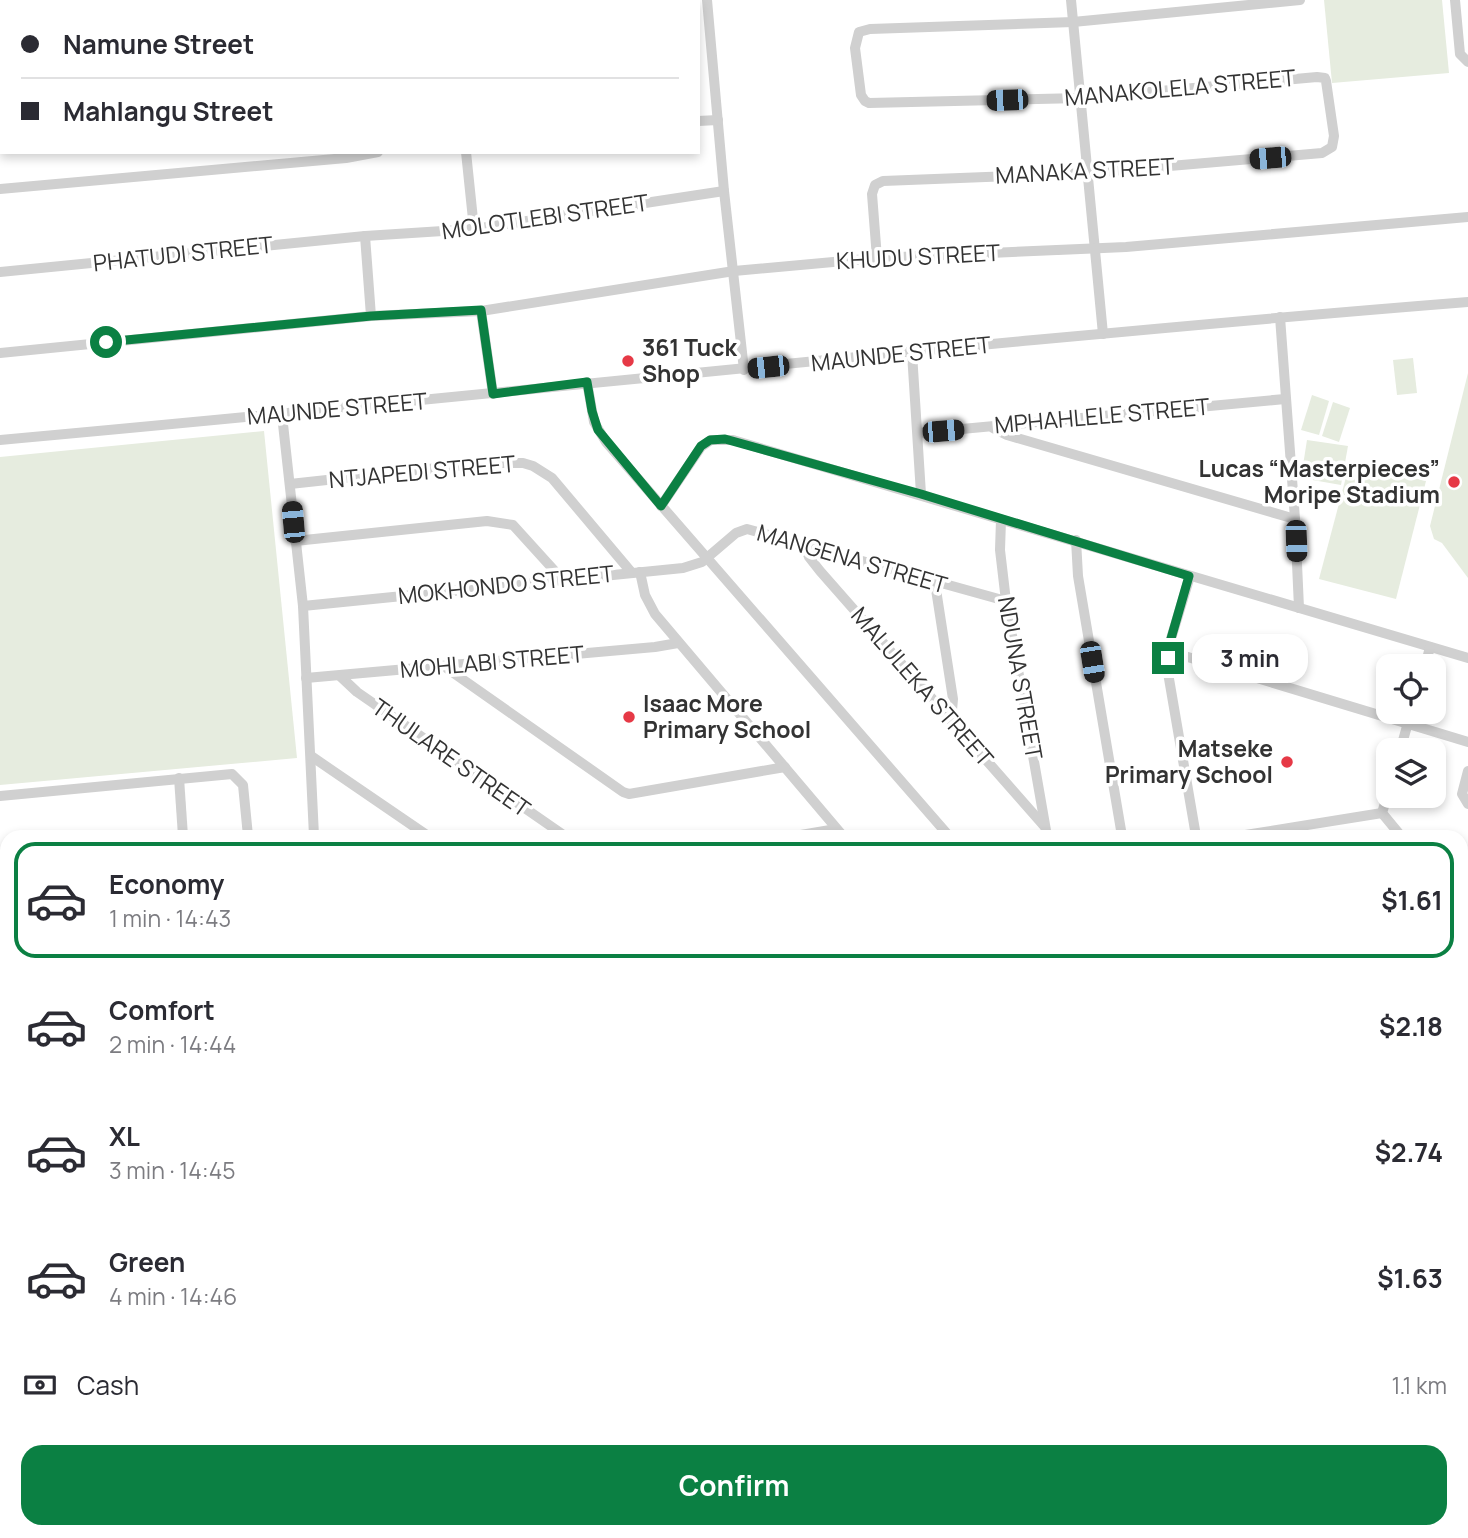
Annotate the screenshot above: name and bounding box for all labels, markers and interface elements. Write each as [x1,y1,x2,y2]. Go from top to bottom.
text: Namune Street [63,26,254,62]
street label: MANAKOLELA STREET [1063,61,1297,113]
car [986,89,1029,111]
text: Mahlangu Street [63,93,274,129]
car [1249,146,1292,170]
street label: MANAKA STREET [995,149,1176,191]
street label: MOLOTLEBI STREET [439,186,651,246]
street label: PHATUDI STREET [91,228,275,278]
street label: KHUDU STREET [835,236,1001,276]
route start [90,326,122,358]
street label: MAUNDE STREET [809,328,993,378]
place label: 361 Tuck Shop [642,331,737,389]
marker: 361 Tuck Shop [620,353,636,369]
car [747,354,790,380]
street label: MAUNDE STREET [245,384,429,432]
street label: MPHAHLELE STREET [993,390,1211,440]
car [922,419,965,443]
street label: NTJAPEDI STREET [327,447,517,495]
place label: Lucas “Masterpieces” Moripe Stadium [1199,452,1440,510]
marker: Lucas “Masterpieces” Moripe Stadium [1446,474,1462,490]
car [281,500,306,544]
street label: MANGENA STREET [754,516,951,601]
car [1285,520,1308,562]
street label: MOKHONDO STREET [396,557,616,611]
street label: NDUNA STREET [991,594,1051,762]
street label: MALULEKA STREET [844,600,1001,773]
callout: 3 min [1192,634,1308,682]
street label: MOHLABI STREET [399,637,585,685]
car [1079,640,1106,684]
route end [1152,642,1184,674]
text: 3 min [1220,642,1280,674]
map controls [1376,654,1446,808]
button: locate [1376,654,1446,724]
place label: Isaac More Primary School [643,687,811,745]
street label: THULARE STREET [366,691,537,824]
marker: Isaac More Primary School [621,709,637,725]
place label: Matseke Primary School [1105,732,1273,790]
button: layers [1376,738,1446,808]
marker: Matseke Primary School [1279,754,1295,770]
text: Economy [109,866,224,902]
icon: car [25,869,88,932]
text: $1.61 [1381,882,1443,918]
text: 1 min · 14:43 [109,902,231,934]
text: Comfort [109,992,215,1028]
icon: car [25,995,88,1058]
text: $2.18 [1379,1008,1443,1044]
text: 2 min · 14:44 [109,1028,236,1060]
text: XL [109,1118,140,1154]
icon: car [25,1121,88,1184]
text: $2.74 [1375,1134,1443,1170]
text: 3 min · 14:45 [109,1154,236,1186]
text: Green [109,1244,185,1280]
icon: car [25,1247,88,1310]
text: $1.63 [1377,1260,1443,1296]
text: 4 min · 14:46 [109,1280,237,1312]
icon: cash [21,1366,59,1404]
text: Cash [77,1367,139,1403]
text: 1.1 km [1391,1369,1447,1401]
button: Confirm [21,1445,1447,1525]

